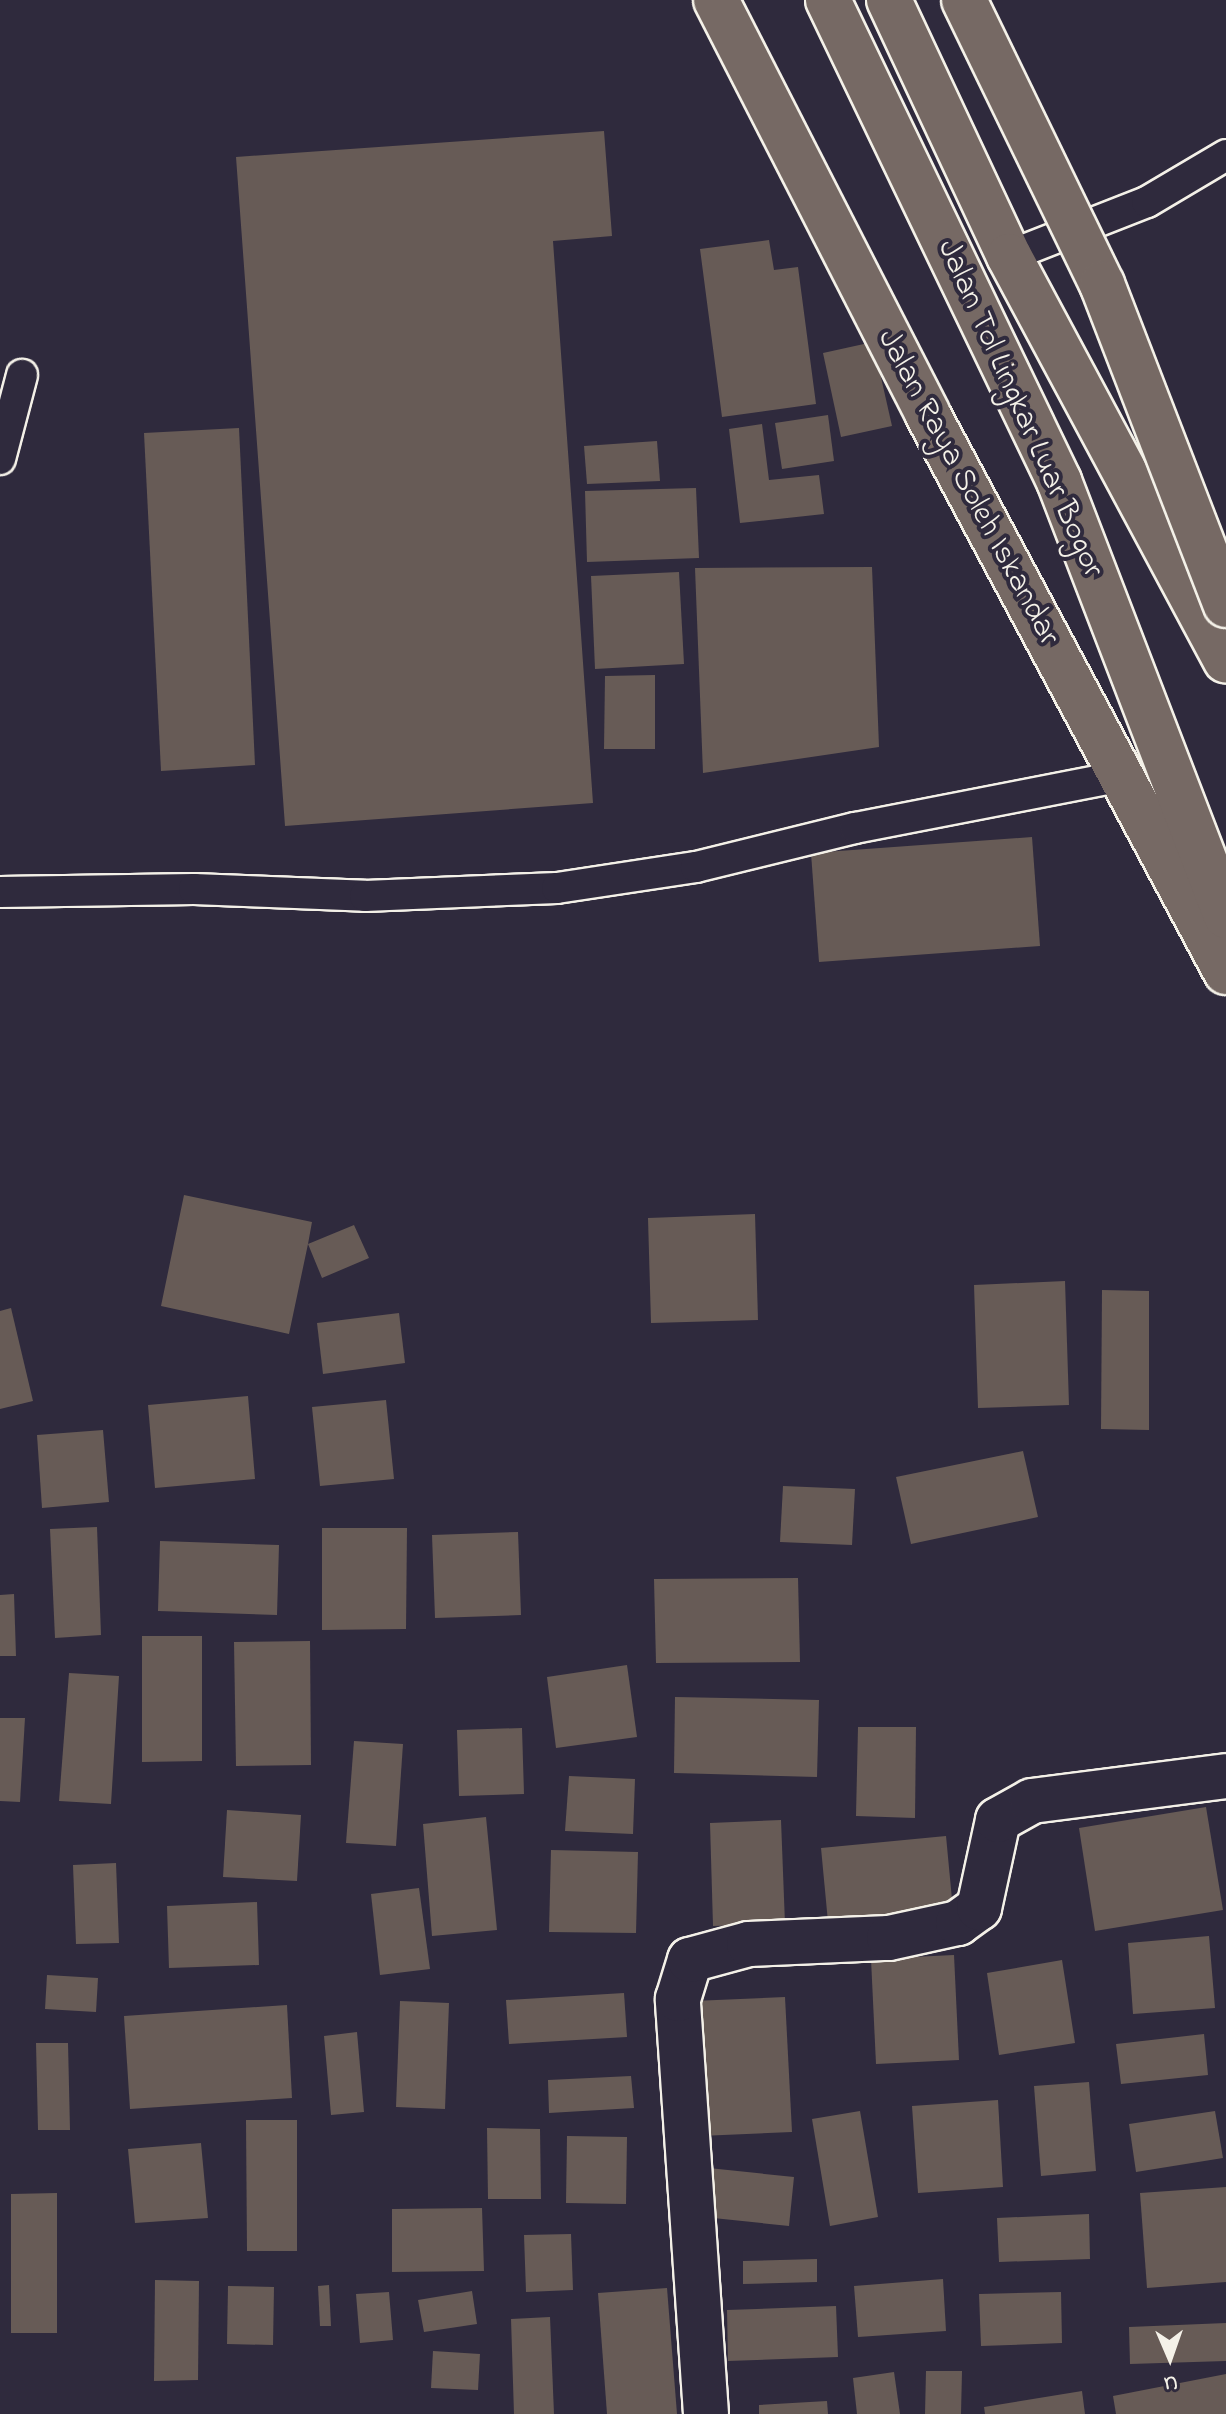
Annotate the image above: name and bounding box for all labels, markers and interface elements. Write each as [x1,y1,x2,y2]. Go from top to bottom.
street label: Jalan Tol Lingkar Luar Bogor [927,234,1111,584]
street label: Jalan Raya Soleh Iskandar [867,323,1067,653]
north arrow [1130,2318,1210,2398]
text: U [1163,2366,1178,2398]

